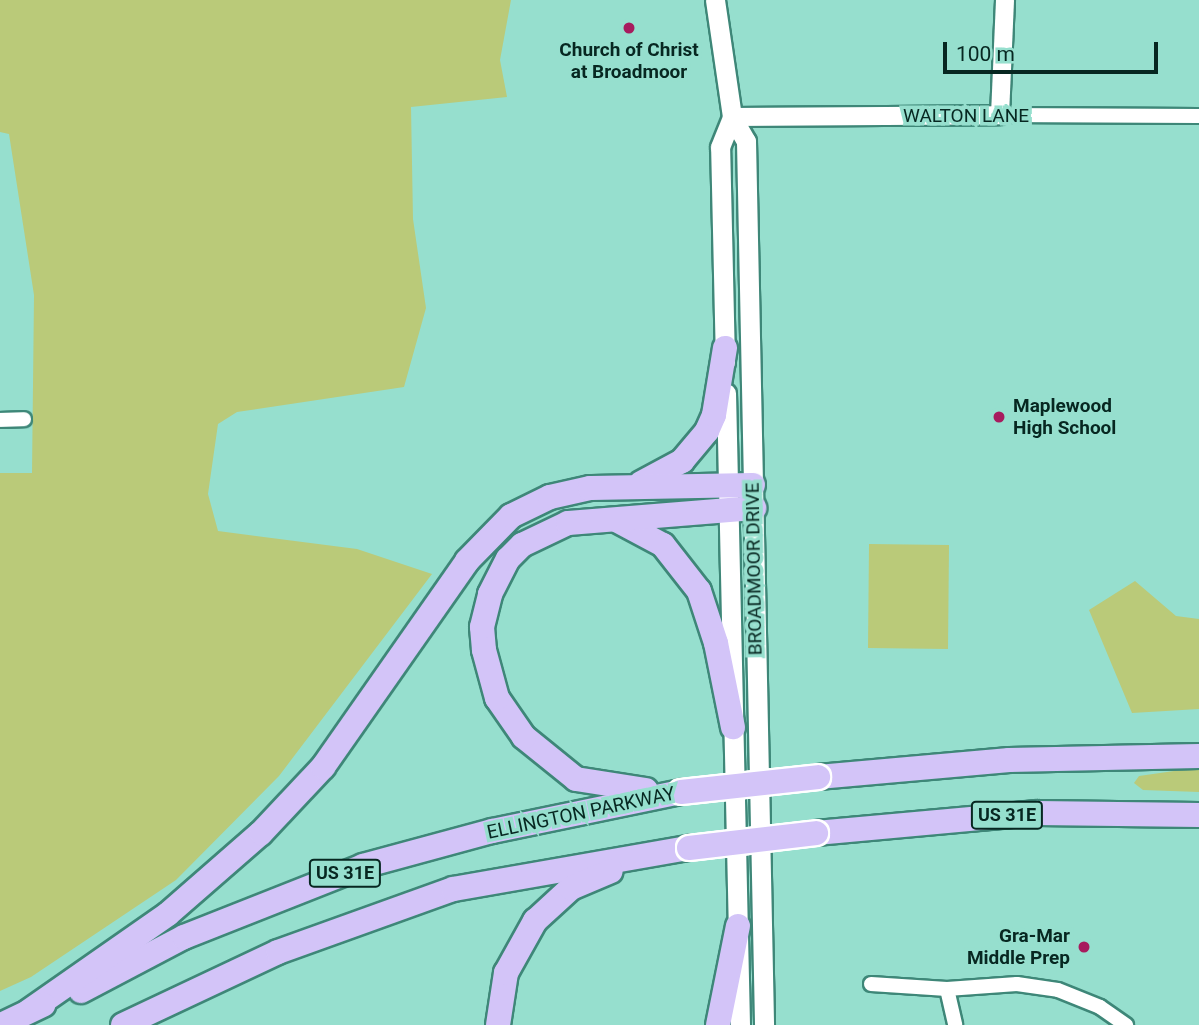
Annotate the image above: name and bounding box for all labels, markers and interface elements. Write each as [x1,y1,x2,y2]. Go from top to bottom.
marker: Church of Christ at Broadmoor [621,20,637,36]
scale bar [947,28,1162,72]
place label: Church of Christ at Broadmoor [559,39,699,83]
text: 100 m [956,42,1015,66]
street label: WALTON LANE [903,105,1029,127]
place label: Maplewood High School [1013,395,1116,439]
marker: Maplewood High School [991,409,1007,425]
street label: BROADMOOR DRIVE [741,482,767,656]
street label: ELLINGTON PARKWAY [485,782,677,844]
road number: US 31E [970,800,1044,830]
road number: US 31E [308,858,382,888]
place label: Gra-Mar Middle Prep [967,925,1070,969]
marker: Gra-Mar Middle Prep [1076,939,1092,955]

